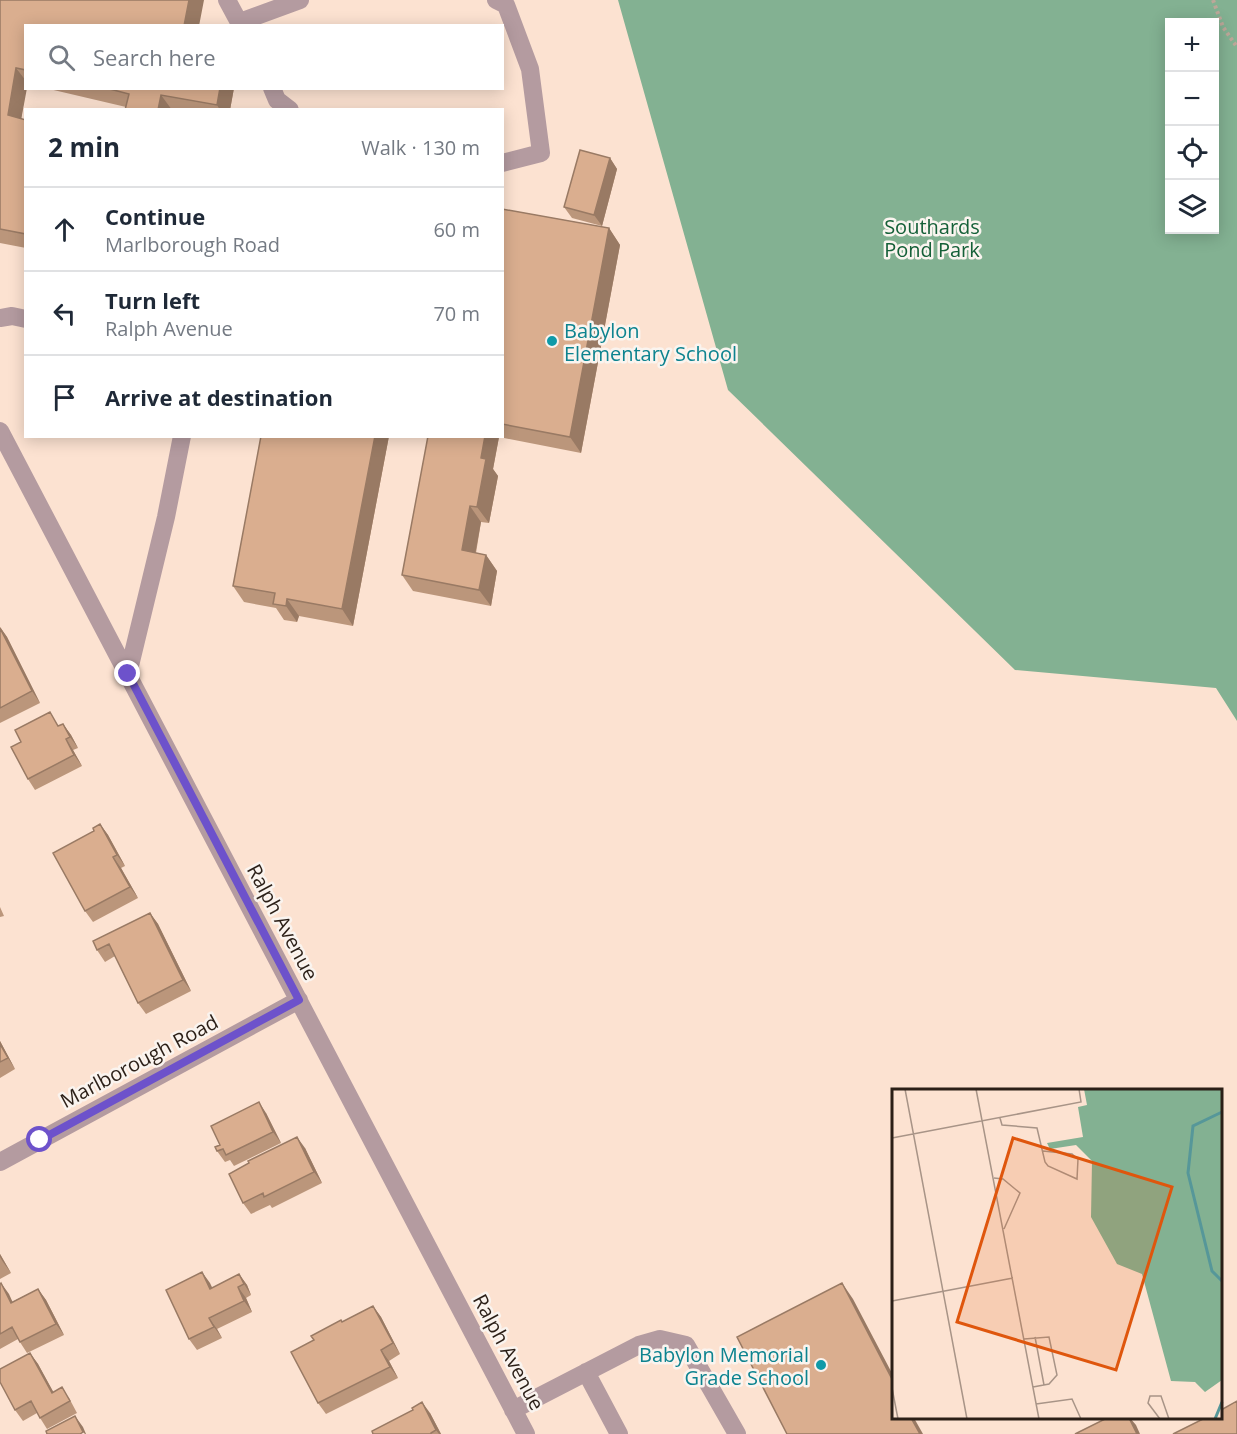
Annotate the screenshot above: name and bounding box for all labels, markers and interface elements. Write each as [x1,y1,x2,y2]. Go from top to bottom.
map controls [1165,18,1219,234]
button: + [1165,18,1219,72]
search box [24,24,504,90]
icon: search [45,41,78,74]
text: Search here [93,42,216,72]
button: − [1165,72,1219,126]
button: locate [1165,126,1219,180]
text: 2 min [48,129,120,165]
text: Walk · 130 m [361,134,480,161]
button: layers [1165,180,1219,234]
text: Continue [105,201,205,231]
icon: ahead [48,213,81,246]
park label: Southards Pond Park [884,213,980,263]
text: 60 m [433,216,480,243]
text: Marlborough Road [105,231,280,258]
text: Turn left [105,285,200,315]
icon: left [48,297,81,330]
text: 70 m [433,300,480,327]
text: Ralph Avenue [105,315,233,342]
place label: Babylon Elementary School [564,317,737,367]
marker: Babylon Elementary School [545,334,559,348]
icon: arrive [48,381,81,414]
text: Arrive at destination [105,382,333,412]
route end [114,660,140,686]
street label: Ralph Avenue [241,859,325,985]
street label: Marlborough Road [55,1008,223,1114]
inset map [892,1089,1222,1419]
route start [26,1126,52,1152]
street label: Ralph Avenue [467,1289,551,1415]
place label: Babylon Memorial Grade School [639,1341,809,1391]
marker: Babylon Memorial Grade School [814,1358,828,1372]

